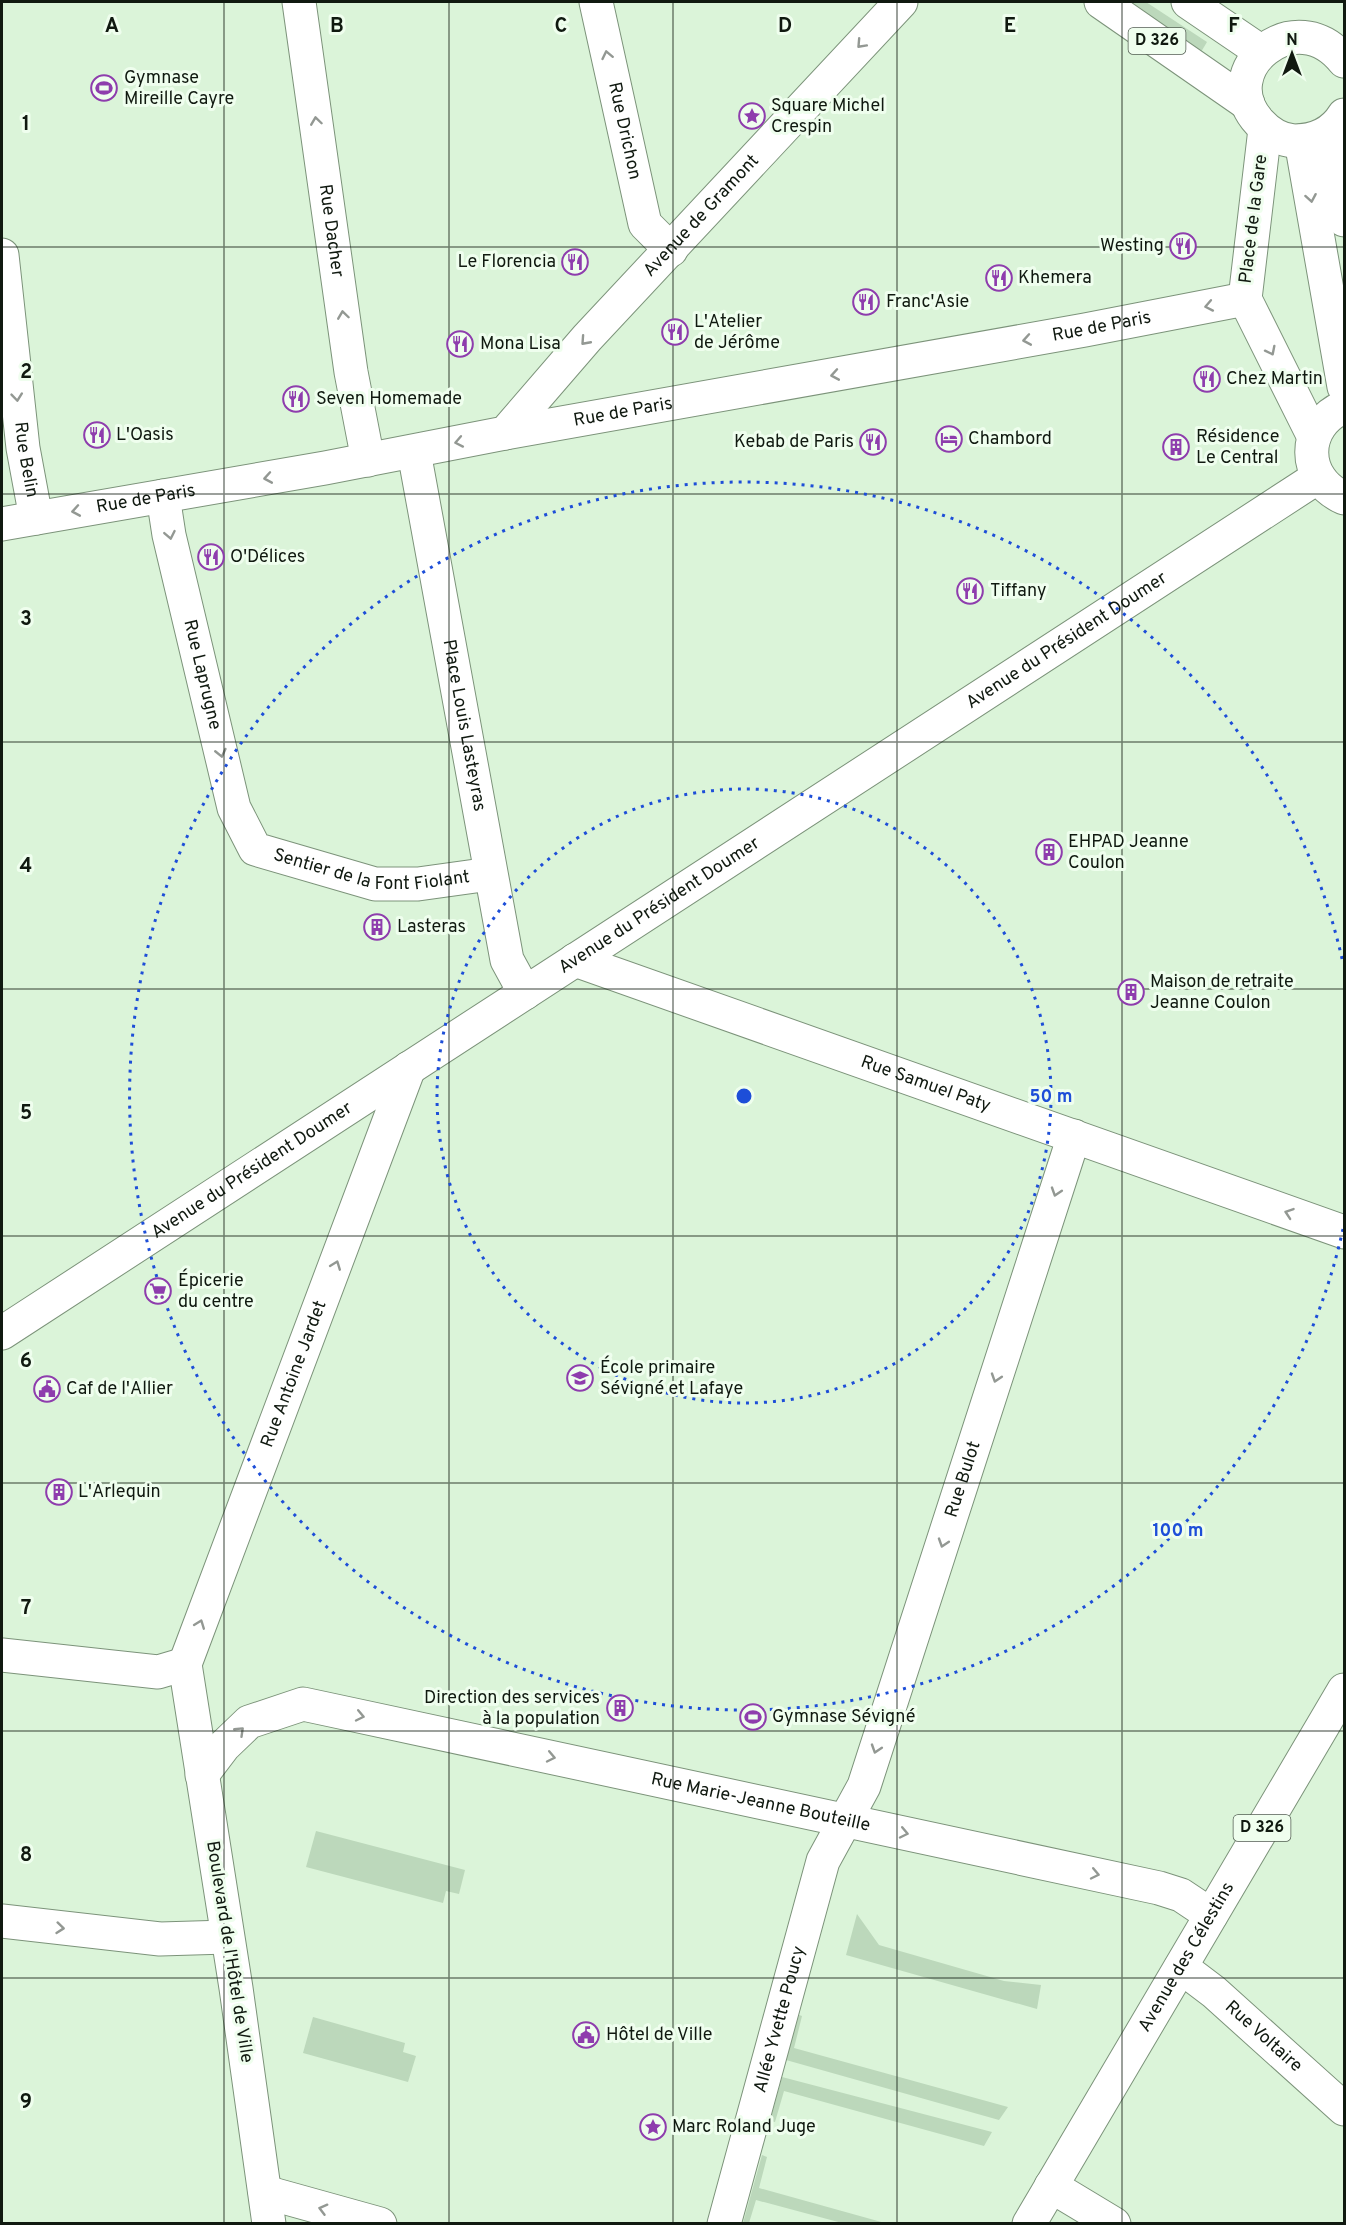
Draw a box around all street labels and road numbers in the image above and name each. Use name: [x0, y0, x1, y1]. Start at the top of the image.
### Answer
road number: D 326: [1128, 28, 1186, 54]
street label: Rue Drichon: [603, 80, 646, 182]
street label: Avenue de Gramont: [638, 150, 764, 282]
street label: Place de la Gare: [1235, 153, 1273, 285]
street label: Rue Dacher: [313, 183, 349, 279]
street label: Rue de Paris: [1050, 306, 1153, 347]
street label: Rue de Paris: [572, 392, 675, 432]
street label: Rue Belin: [9, 420, 43, 500]
street label: Rue de Paris: [94, 479, 197, 519]
street label: Avenue du Président Doumer: [962, 567, 1172, 714]
street label: Rue Laprugne: [178, 617, 226, 732]
street label: Place Louis Lasteyras: [437, 638, 491, 813]
street label: Avenue du Président Doumer: [554, 832, 764, 979]
street label: Sentier de la Font Fiolant: [271, 843, 471, 896]
street label: Rue Samuel Paty: [858, 1050, 994, 1118]
street label: Avenue du Président Doumer: [147, 1097, 357, 1244]
street label: Rue Antoine Jardet: [256, 1297, 332, 1451]
street label: Rue Bulot: [940, 1438, 986, 1520]
street label: Rue Marie-Jeanne Bouteille: [649, 1768, 872, 1837]
road number: D 326: [1234, 1815, 1290, 1841]
street label: Boulevard de l'Hôtel de Ville: [200, 1839, 258, 2065]
street label: Avenue des Célestins: [1133, 1878, 1240, 2036]
street label: Allée Yvette Poucy: [749, 1943, 811, 2095]
street label: Rue Voltaire: [1220, 1996, 1307, 2077]

